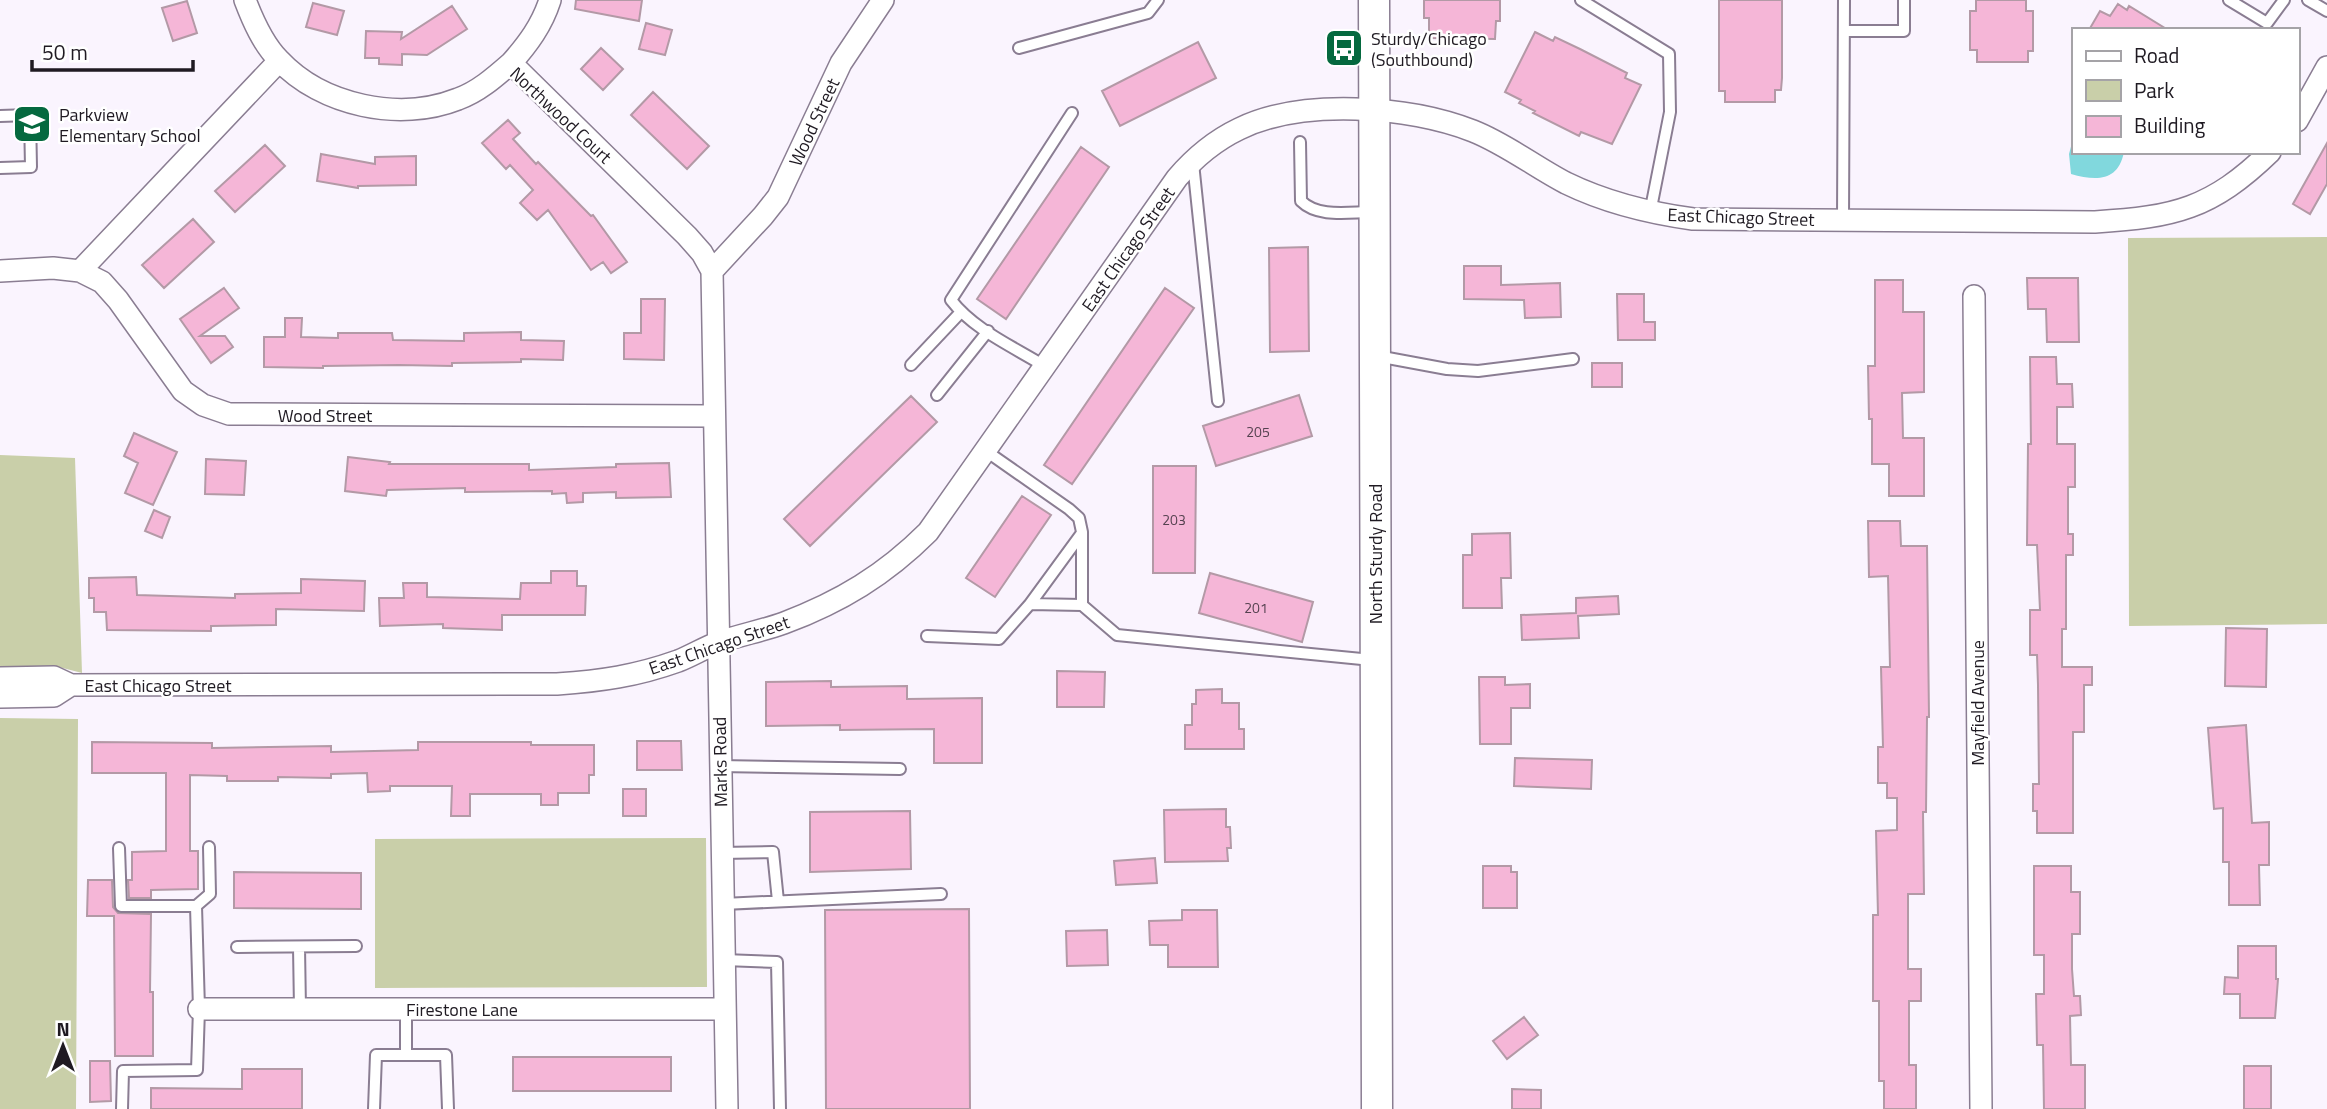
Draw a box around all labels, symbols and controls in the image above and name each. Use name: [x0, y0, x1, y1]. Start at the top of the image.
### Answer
place label: Sturdy/Chicago (Southbound): [1371, 25, 1487, 73]
bus stop icon: Sturdy/Chicago (Southbound): [1323, 27, 1365, 69]
scale bar: [32, 28, 192, 72]
legend: [2072, 28, 2299, 154]
text: 50 m: [42, 36, 88, 68]
text: Road: [2134, 39, 2179, 71]
street label: Northwood Court: [504, 60, 619, 170]
street label: Wood Street: [782, 73, 846, 171]
text: Park: [2134, 74, 2174, 106]
place label: Parkview Elementary School: [59, 101, 201, 149]
school or university icon: Parkview Elementary School: [11, 103, 53, 145]
text: Building: [2134, 109, 2206, 141]
street label: East Chicago Street: [1075, 180, 1182, 317]
street label: East Chicago Street: [1667, 201, 1816, 233]
street label: Wood Street: [278, 402, 373, 429]
house number: 205: [1246, 421, 1270, 442]
street label: North Sturdy Road: [1362, 484, 1389, 624]
house number: 203: [1162, 509, 1186, 530]
house number: 201: [1244, 597, 1268, 618]
street label: East Chicago Street: [645, 608, 794, 682]
street label: Mayfield Avenue: [1964, 640, 1991, 766]
street label: East Chicago Street: [84, 672, 232, 699]
street label: Marks Road: [706, 717, 734, 807]
street label: Firestone Lane: [406, 996, 518, 1023]
north arrow: [28, 1011, 98, 1081]
text: N: [56, 1014, 70, 1043]

